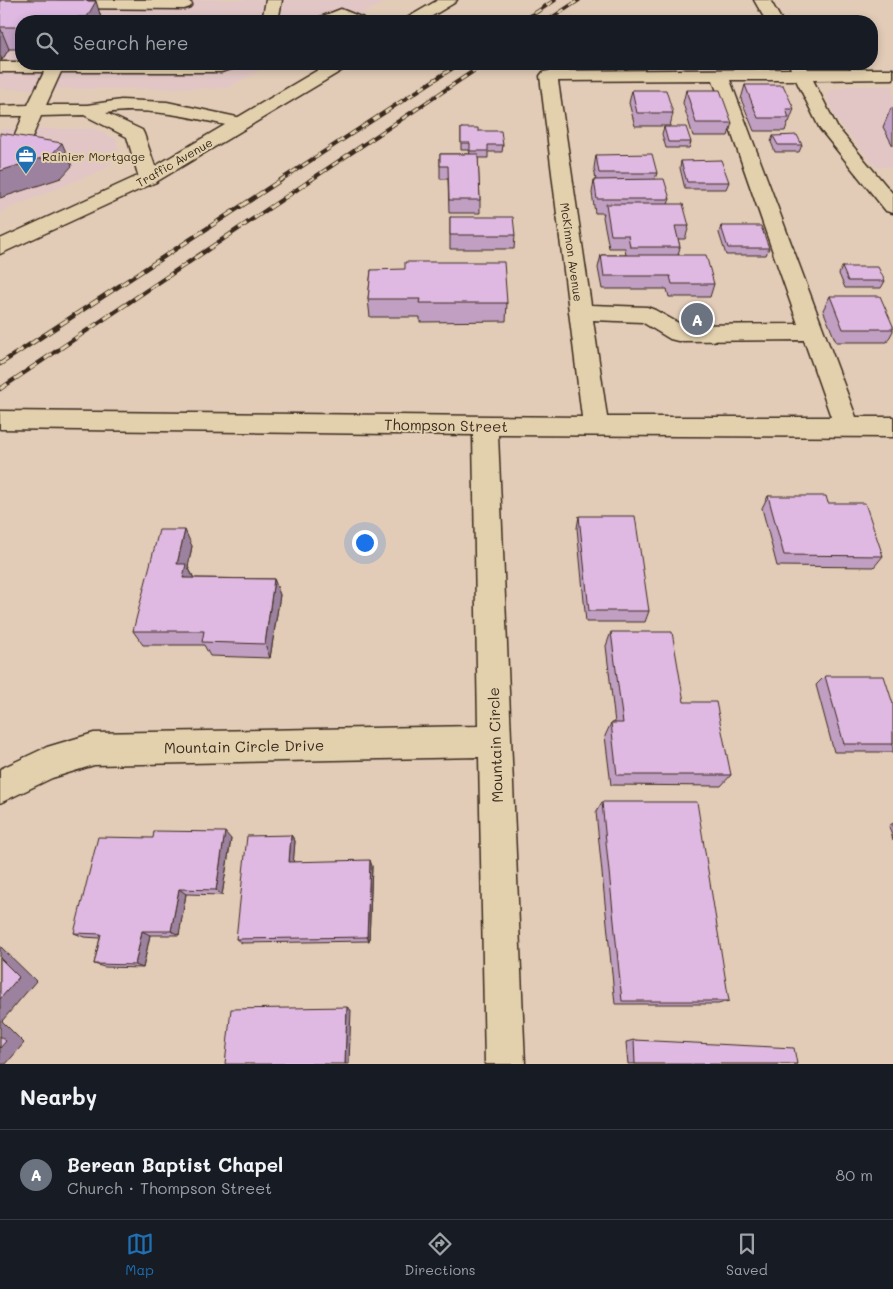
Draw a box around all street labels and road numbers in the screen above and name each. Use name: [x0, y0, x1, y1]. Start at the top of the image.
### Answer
street label: Traffic Avenue: [133, 134, 215, 190]
street label: McKinnon Avenue: [557, 201, 587, 303]
street label: Thompson Street: [384, 414, 508, 436]
street label: Mountain Circle: [483, 687, 507, 803]
street label: Mountain Circle Drive: [164, 735, 324, 757]

